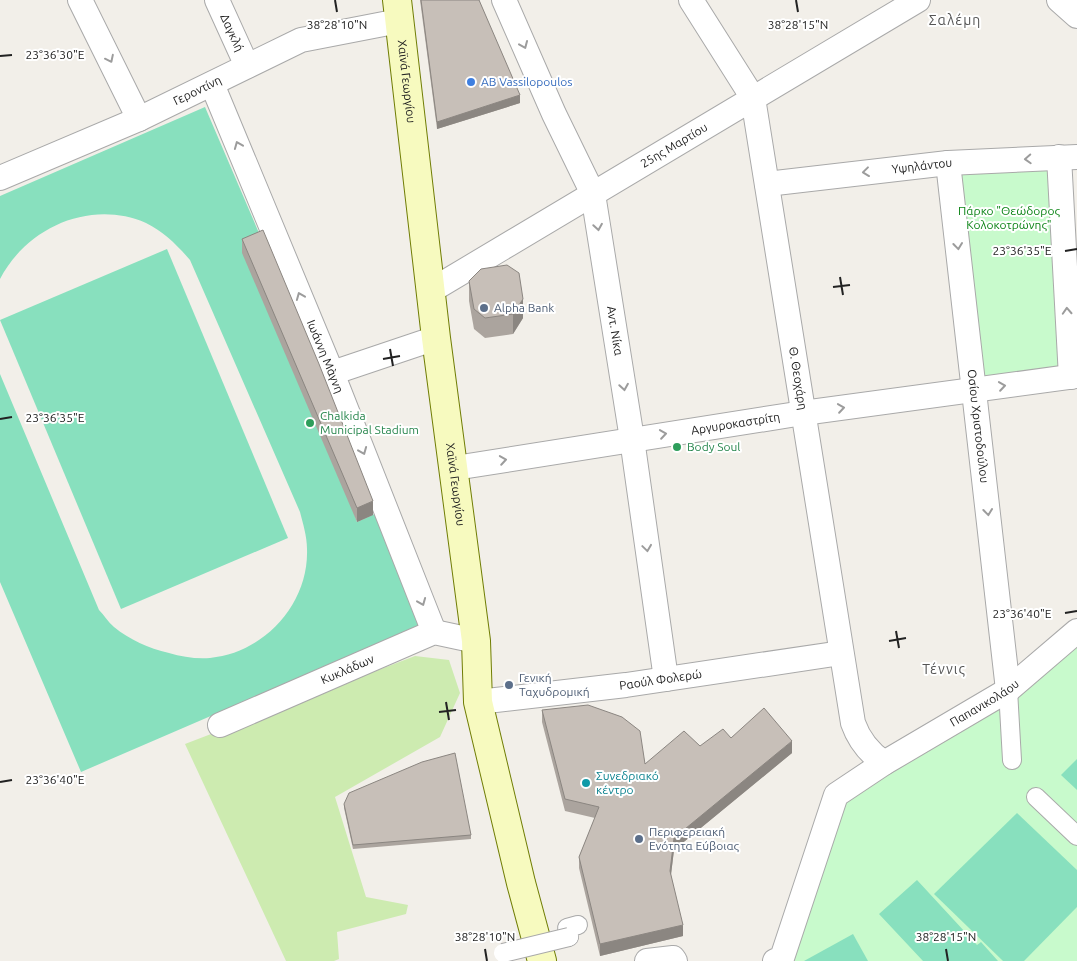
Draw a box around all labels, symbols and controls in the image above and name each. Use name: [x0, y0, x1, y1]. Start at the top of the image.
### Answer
street label: Δαγκλή: [218, 12, 247, 53]
district label: Σαλέμη: [929, 12, 981, 28]
text: 38°28'10"N: [307, 18, 367, 31]
text: 38°28'15"N: [768, 18, 828, 31]
street label: Χαϊνά Γεωργίου: [396, 39, 418, 124]
one-way arrow: [517, 40, 528, 49]
text: 23°36'30"E: [26, 48, 85, 61]
one-way arrow: [104, 54, 114, 63]
street label: Γεροντίνη: [171, 73, 223, 107]
place label: AB Vassilopoulos: [481, 75, 573, 88]
marker: AB Vassilopoulos: [465, 76, 477, 88]
street label: 25ης Μαρτίου: [638, 120, 710, 170]
one-way arrow: [233, 142, 243, 150]
one-way arrow: [1024, 153, 1032, 164]
street label: Υψηλάντου: [891, 156, 953, 175]
one-way arrow: [862, 166, 870, 177]
park label: Πάρκο "Θεώδορος Κολοκοτρώνης": [958, 204, 1060, 232]
one-way arrow: [592, 223, 603, 231]
one-way arrow: [952, 242, 963, 250]
text: 23°36'35"E: [993, 244, 1052, 257]
one-way arrow: [295, 292, 306, 301]
place label: Alpha Bank: [494, 301, 554, 314]
marker: Alpha Bank: [478, 302, 490, 314]
street label: Αντ. Νίκα: [605, 305, 626, 356]
one-way arrow: [1062, 307, 1073, 315]
street label: Ιωάννη Μὰγνη: [305, 318, 346, 395]
street label: Θ. Θεοχάρη: [787, 346, 810, 411]
street label: Οσίου Χριστοδούλου: [966, 369, 991, 484]
one-way arrow: [998, 381, 1007, 391]
one-way arrow: [618, 383, 628, 391]
one-way arrow: [838, 403, 846, 414]
place label: Chalkida Municipal Stadium: [320, 409, 419, 436]
street label: Αργυροκαστρίτη: [690, 410, 781, 437]
text: 23°36'35"E: [26, 411, 85, 424]
marker: Chalkida Municipal Stadium: [304, 417, 316, 429]
one-way arrow: [660, 429, 668, 440]
place label: Body Soul: [687, 440, 741, 453]
marker: Body Soul: [671, 441, 683, 453]
street label: Χαϊνά Γεωργίου: [444, 442, 468, 527]
one-way arrow: [356, 446, 367, 455]
one-way arrow: [498, 455, 507, 465]
one-way arrow: [982, 508, 993, 516]
one-way arrow: [642, 543, 652, 552]
one-way arrow: [416, 597, 427, 606]
text: 23°36'40"E: [993, 607, 1052, 620]
street label: Κυκλάδων: [319, 652, 376, 686]
district label: Τέννις: [922, 661, 966, 677]
street label: Ραούλ Φολερώ: [619, 667, 703, 692]
place label: Γενική Ταχυδρομική: [519, 671, 590, 698]
street label: Παπανικολάου: [947, 677, 1021, 729]
marker: Γενική Ταχυδρομική: [503, 679, 515, 691]
place label: Συνεδριακό κέντρο: [596, 769, 659, 796]
text: 23°36'40"E: [26, 773, 85, 786]
marker: Συνεδριακό κέντρο: [580, 777, 592, 789]
place label: Περιφερειακή Ενότητα Εύβοιας: [649, 825, 740, 853]
marker: Περιφερειακή Ενότητα Εύβοιας: [633, 833, 645, 845]
text: 38°28'10"N: [455, 930, 515, 943]
text: 38°28'15"N: [916, 930, 976, 943]

